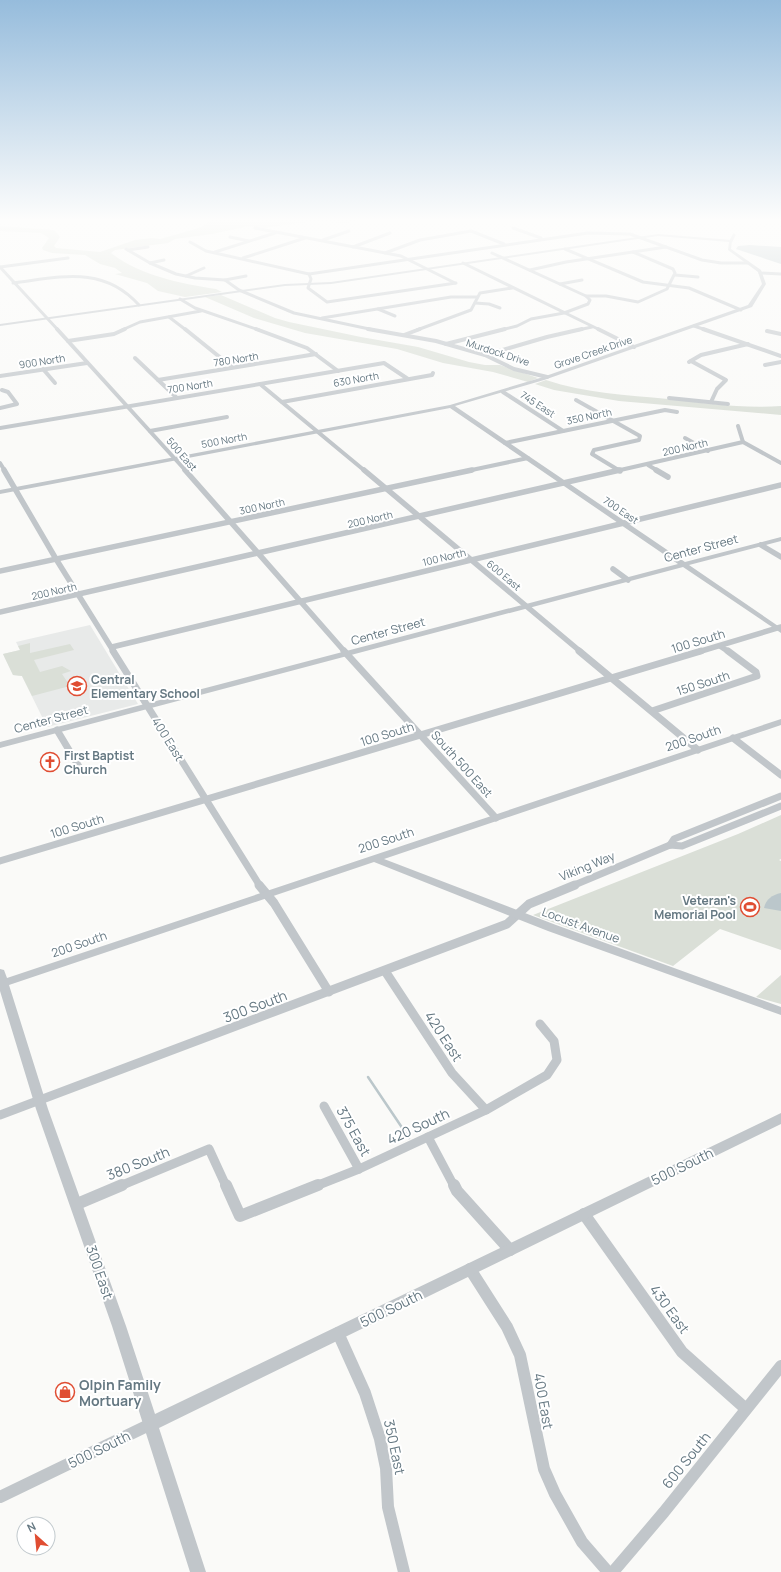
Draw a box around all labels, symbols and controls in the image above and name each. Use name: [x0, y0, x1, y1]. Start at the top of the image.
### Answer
street label: Grove Creek Drive: [552, 332, 634, 372]
street label: Murdock Drive: [465, 335, 531, 369]
street label: 780 North: [213, 349, 259, 369]
street label: 900 North: [18, 350, 66, 372]
street label: 630 North: [332, 368, 380, 390]
street label: 700 North: [166, 376, 214, 396]
street label: 745 East: [518, 388, 558, 420]
street label: 350 North: [565, 404, 613, 428]
street label: 500 North: [200, 429, 248, 451]
street label: 500 East: [163, 434, 201, 474]
street label: 200 North: [661, 435, 709, 459]
street label: 700 East: [601, 493, 641, 527]
street label: 300 North: [238, 494, 286, 518]
street label: 200 North: [346, 507, 394, 531]
street label: Center Street: [662, 530, 740, 566]
street label: 100 North: [421, 545, 467, 569]
street label: 600 East: [484, 556, 524, 594]
street label: 200 North: [30, 579, 78, 603]
street label: Center Street: [349, 613, 427, 649]
street label: 100 South: [669, 625, 727, 657]
street label: 150 South: [674, 666, 732, 700]
place label: Central Elementary School: [91, 671, 200, 702]
school or university icon: Central Elementary School: [66, 675, 88, 697]
street label: Center Street: [12, 701, 90, 737]
street label: 400 East: [148, 714, 188, 764]
street label: 100 South: [358, 718, 416, 750]
street label: 200 South: [663, 721, 723, 755]
street label: South 500 East: [427, 727, 497, 801]
place label: First Baptist Church: [64, 747, 134, 778]
church icon: First Baptist Church: [39, 751, 61, 773]
street label: 100 South: [48, 810, 106, 842]
street label: 200 South: [356, 823, 416, 857]
street label: Viking Way: [557, 847, 618, 885]
place label: Veteran's Memorial Pool: [654, 892, 736, 923]
sports icon: Veteran's Memorial Pool: [739, 896, 761, 918]
street label: Locust Avenue: [540, 903, 622, 947]
street label: 200 South: [49, 927, 109, 961]
street label: 300 South: [220, 985, 290, 1027]
street label: 420 East: [421, 1007, 468, 1065]
street label: 375 East: [333, 1103, 376, 1160]
street label: 420 South: [384, 1103, 452, 1149]
street label: 380 South: [104, 1142, 172, 1184]
street label: 500 South: [648, 1143, 716, 1189]
street label: 300 East: [82, 1242, 118, 1302]
street label: 430 East: [646, 1281, 694, 1338]
street label: 500 South: [357, 1285, 425, 1331]
street label: 400 East: [530, 1371, 558, 1431]
place label: Olpin Family Mortuary: [79, 1375, 161, 1410]
shop icon: Olpin Family Mortuary: [54, 1381, 76, 1403]
street label: 350 East: [380, 1418, 410, 1477]
street label: 500 South: [65, 1426, 133, 1472]
street label: 600 South: [657, 1428, 715, 1492]
north arrow: [16, 1516, 56, 1556]
text: N: [24, 1518, 38, 1535]

